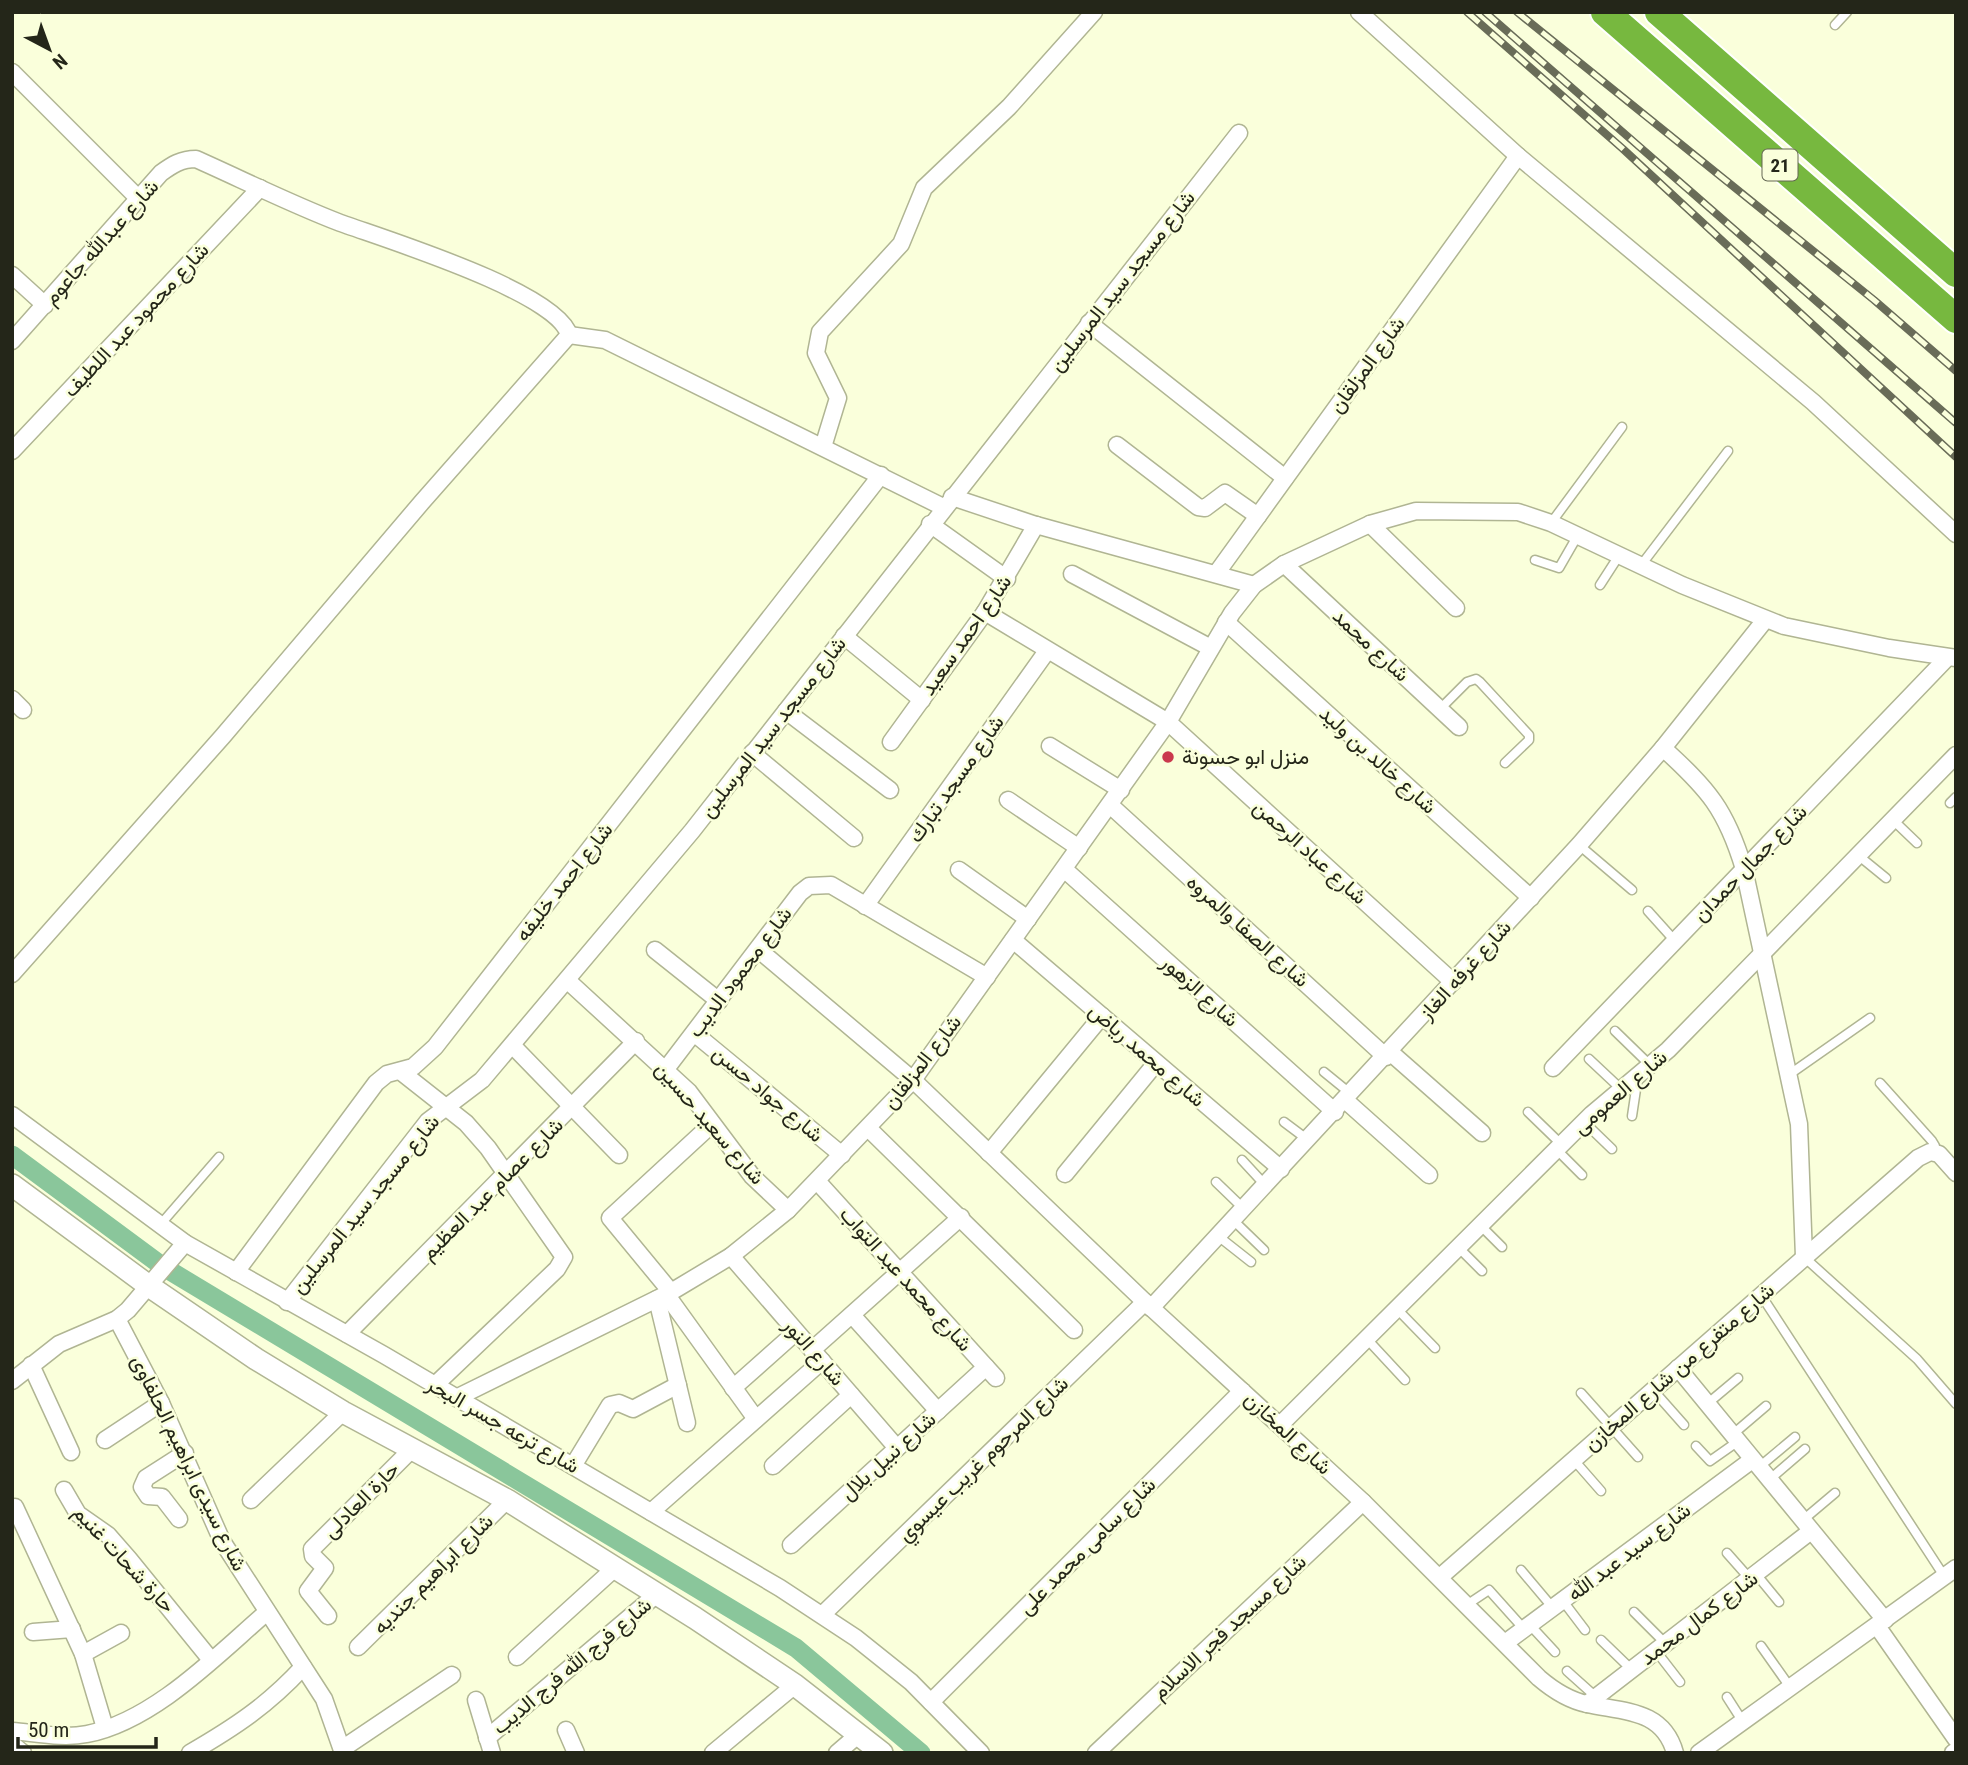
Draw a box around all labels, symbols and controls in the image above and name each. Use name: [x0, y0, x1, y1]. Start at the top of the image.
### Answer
north arrow: [14, 14, 84, 84]
text: N: [48, 49, 72, 74]
road number: 21: [1762, 150, 1798, 181]
street label: شارع عبدالله جاعوم: [38, 174, 165, 311]
street label: شارع مسجد سيد المرسلين: [1044, 186, 1202, 377]
street label: شارع محمود عبد اللطيف: [58, 238, 215, 403]
street label: شارع المزلقان: [1324, 312, 1412, 419]
street label: شارع احمد سعيد: [916, 570, 1018, 701]
street label: شارع محمد: [1326, 604, 1414, 688]
street label: شارع مسجد سيد المرسلين: [695, 632, 853, 823]
street label: شارع خالد بن وليد: [1313, 701, 1441, 820]
street label: شارع مسجد تبارك: [903, 711, 1010, 848]
place label: منزل ابو حسونة: [1182, 745, 1309, 770]
marker: منزل ابو حسونة: [1160, 749, 1176, 765]
street label: شارع عباد الرحمن: [1247, 795, 1372, 911]
street label: شارع جمال حمدان: [1688, 800, 1813, 928]
street label: شارع احمد خليفه: [510, 818, 619, 947]
street label: شارع الصفا والمروه: [1181, 870, 1314, 994]
street label: شارع محمود الديب: [683, 902, 798, 1043]
street label: شارع غرفه الغاز: [1413, 915, 1517, 1027]
street label: شارع الزهور: [1154, 949, 1244, 1033]
street label: شارع محمد رياض: [1083, 998, 1210, 1113]
street label: شارع المزلقان: [878, 1010, 968, 1115]
street label: شارع جواد حسن: [706, 1041, 828, 1149]
street label: شارع العمومى: [1568, 1045, 1673, 1141]
street label: شارع سعيد حسين: [649, 1057, 770, 1190]
street label: شارع مسجد سيد المرسلين: [286, 1110, 446, 1299]
street label: شارع عصام عبد العظيم: [416, 1113, 569, 1266]
street label: شارع محمد عبد التواب: [833, 1202, 977, 1357]
street label: شارع متفرع من شارع المخازن: [1579, 1278, 1780, 1458]
street label: شارع النور: [776, 1313, 850, 1392]
street label: شارع سيدى ابراهيم الحلفاوى: [124, 1351, 252, 1576]
street label: شارع ترعه جسر البحر: [421, 1371, 583, 1480]
street label: شارع المرحوم غريب عيسوي: [893, 1371, 1077, 1550]
street label: شارع المخازن: [1238, 1387, 1337, 1481]
street label: شارع نبيل بلال: [835, 1407, 942, 1506]
street label: حارة العادلى: [318, 1457, 405, 1544]
street label: شارع سامى محمد على: [1013, 1472, 1162, 1621]
street label: شارع سيد عبد الله: [1562, 1497, 1696, 1608]
street label: حارة شحات غنيم: [67, 1500, 180, 1619]
street label: شارع ابراهيم جنديه: [368, 1509, 499, 1640]
street label: شارع مسجد فجر الاسلام: [1147, 1549, 1312, 1706]
street label: شارع كمال محمد: [1636, 1566, 1764, 1672]
street label: شارع فرج الله فرج الديب: [487, 1592, 657, 1741]
scale bar: [18, 1706, 156, 1750]
text: 50 m: [28, 1718, 69, 1742]

